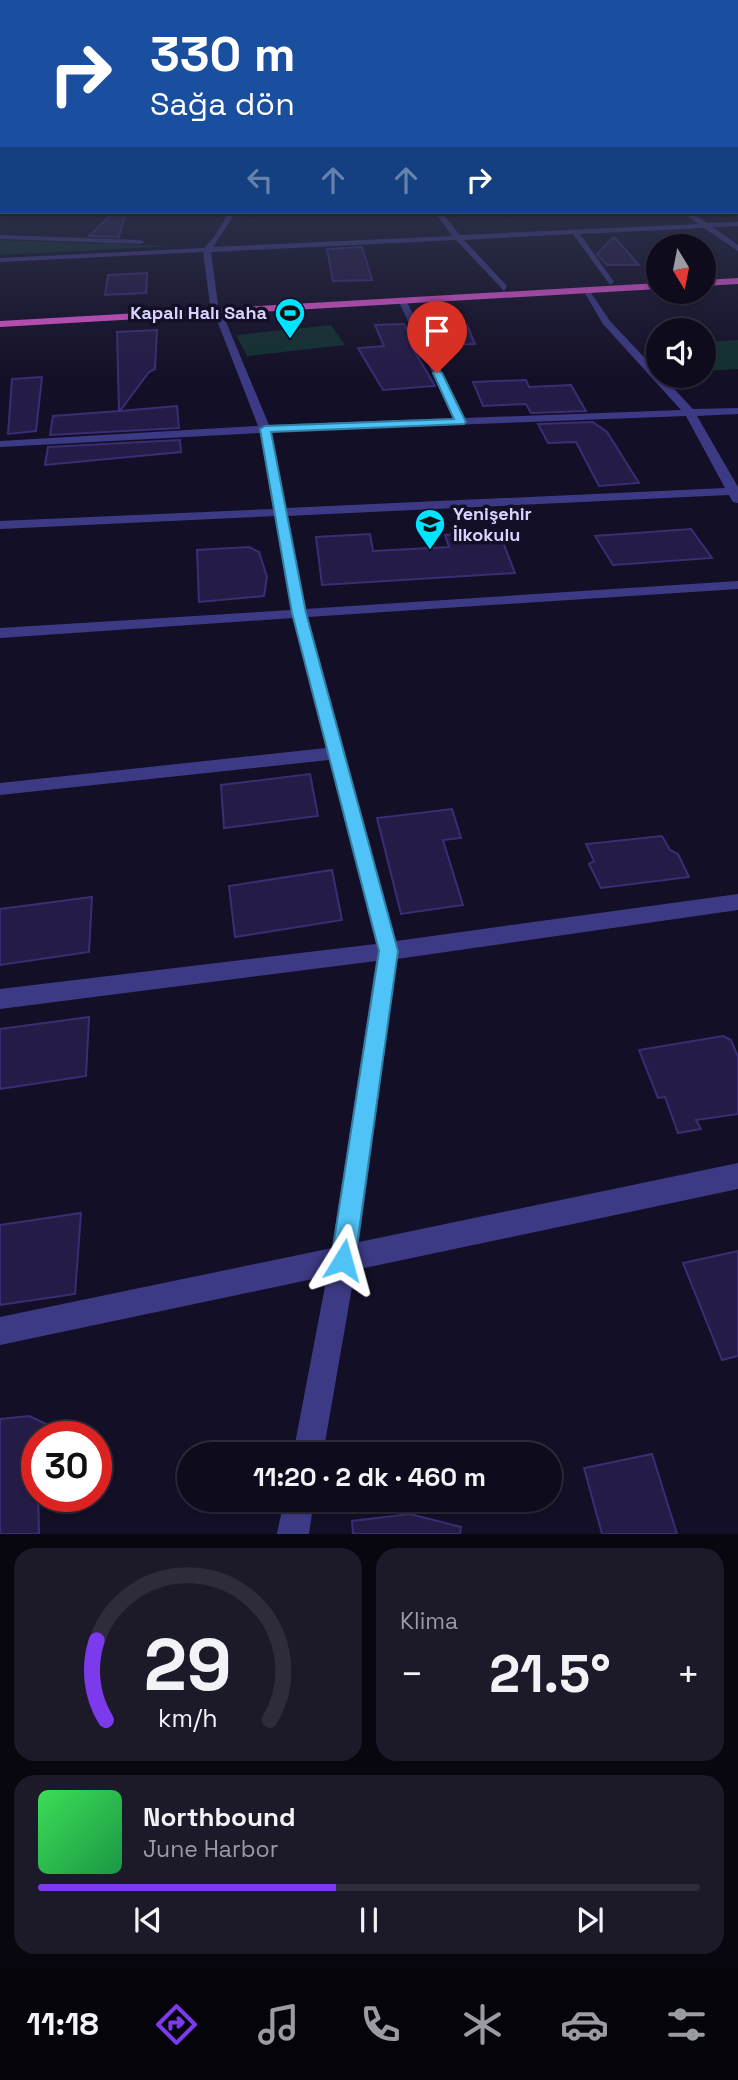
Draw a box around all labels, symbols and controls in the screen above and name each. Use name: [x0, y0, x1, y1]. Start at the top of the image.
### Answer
text: 330 m: [150, 23, 296, 85]
icon: right: [35, 28, 126, 119]
text: Sağa dön: [150, 84, 295, 124]
icon: left: [241, 161, 279, 199]
icon: ahead: [314, 161, 352, 199]
icon: ahead: [387, 161, 425, 199]
icon: right: [460, 161, 498, 199]
north arrow: [646, 234, 716, 304]
map controls: [646, 234, 716, 388]
sports icon: Kapalı Halı Saha: [273, 296, 307, 340]
place label: Kapalı Halı Saha: [130, 301, 268, 324]
pin: [407, 301, 467, 373]
icon: arrive: [418, 312, 456, 350]
button: sound: [646, 318, 716, 388]
place label: Yenişehir İlkokulu: [453, 502, 532, 546]
school or university icon: Yenişehir İlkokulu: [413, 507, 447, 551]
position arrow: [306, 1223, 380, 1297]
speed limit sign: 30: [21, 1421, 112, 1512]
text: 11:20 · 2 dk · 460 m: [253, 1460, 486, 1494]
text: Klima: [400, 1606, 458, 1636]
text: 29: [144, 1619, 232, 1712]
text: 21.5°: [489, 1641, 611, 1707]
text: −: [400, 1650, 424, 1698]
text: +: [676, 1650, 700, 1698]
text: km/h: [158, 1702, 218, 1734]
text: Northbound: [143, 1800, 296, 1834]
text: June Harbor: [143, 1834, 278, 1864]
icon: previous: [129, 1901, 167, 1939]
icon: pause: [350, 1901, 388, 1939]
icon: next: [571, 1901, 609, 1939]
icon: directions: [152, 2000, 201, 2049]
icon: music: [254, 2000, 303, 2049]
icon: phone: [356, 2000, 405, 2049]
icon: climate: [458, 2000, 507, 2049]
icon: car: [560, 2000, 609, 2049]
icon: filters: [662, 2000, 711, 2049]
text: 11:18: [27, 2004, 99, 2044]

